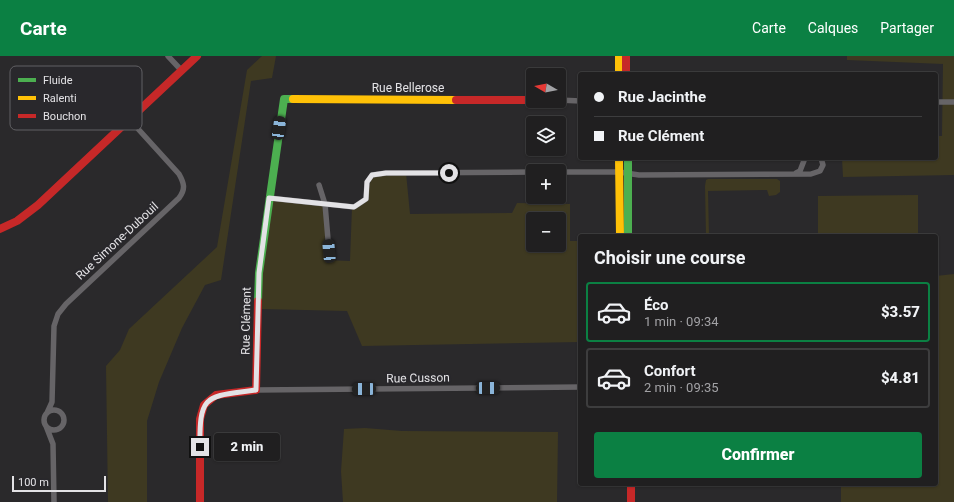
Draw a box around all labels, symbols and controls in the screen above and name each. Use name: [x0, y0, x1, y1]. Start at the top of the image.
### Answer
text: Carte: [20, 17, 67, 40]
text: Carte: [752, 20, 786, 36]
text: Calques: [808, 20, 858, 36]
text: Partager: [880, 20, 934, 36]
legend: [10, 66, 142, 130]
north arrow: [526, 68, 566, 108]
map controls: [526, 68, 566, 252]
text: Fluide: [43, 74, 73, 87]
street label: Rue Bellerose: [372, 81, 444, 95]
text: Rue Jacinthe: [618, 88, 706, 106]
text: Ralenti: [43, 92, 77, 105]
text: Bouchon: [43, 110, 86, 123]
car: [271, 115, 287, 141]
button: layers: [526, 116, 566, 156]
text: Rue Clément: [618, 127, 704, 145]
route start: [440, 164, 458, 182]
button: +: [526, 164, 566, 204]
street label: Rue Simone-Dubouil: [73, 199, 161, 283]
button: −: [526, 212, 566, 252]
car: [322, 239, 336, 263]
text: Choisir une course: [594, 247, 745, 268]
street label: Rue Clément: [238, 287, 254, 355]
icon: car: [596, 294, 632, 330]
text: Éco: [644, 296, 669, 314]
text: $3.57: [881, 303, 920, 321]
text: 1 min · 09:34: [644, 314, 719, 329]
icon: car: [596, 360, 632, 396]
text: Confort: [644, 362, 695, 380]
text: $4.81: [881, 369, 920, 387]
street label: Rue Cusson: [386, 370, 450, 386]
text: 2 min · 09:35: [644, 380, 719, 395]
car: [476, 382, 500, 394]
car: [352, 383, 376, 395]
button: Confirmer: [594, 432, 922, 478]
callout: 2 min: [214, 433, 280, 461]
route end: [191, 438, 209, 456]
text: 2 min: [231, 439, 263, 454]
scale bar: [12, 474, 106, 493]
text: 100 m: [18, 476, 49, 489]

